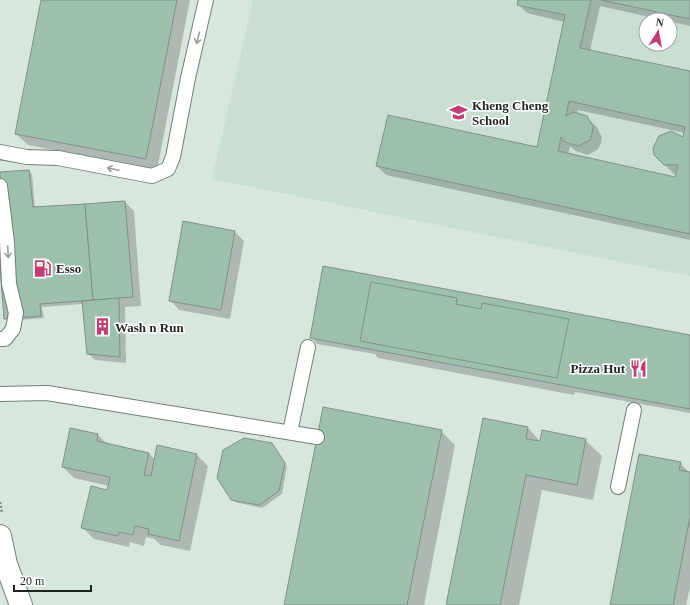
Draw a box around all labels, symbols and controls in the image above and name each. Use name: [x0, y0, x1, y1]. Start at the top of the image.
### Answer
north arrow: [638, 12, 678, 52]
text: N: [655, 16, 665, 29]
one-way arrow: [193, 31, 201, 44]
place label: Kheng Cheng School: [472, 98, 549, 128]
school or university icon: Kheng Cheng School: [449, 102, 469, 122]
one-way arrow: [107, 164, 120, 172]
one-way arrow: [4, 245, 11, 258]
fuel station icon: Esso: [33, 258, 53, 278]
place label: Esso: [56, 261, 81, 276]
building icon: Wash n Run: [92, 317, 112, 337]
place label: Wash n Run: [115, 320, 184, 335]
restaurant icon: Pizza Hut: [628, 358, 648, 378]
place label: Pizza Hut: [570, 361, 626, 376]
scale bar: [14, 567, 91, 593]
text: 20 m: [20, 574, 45, 588]

